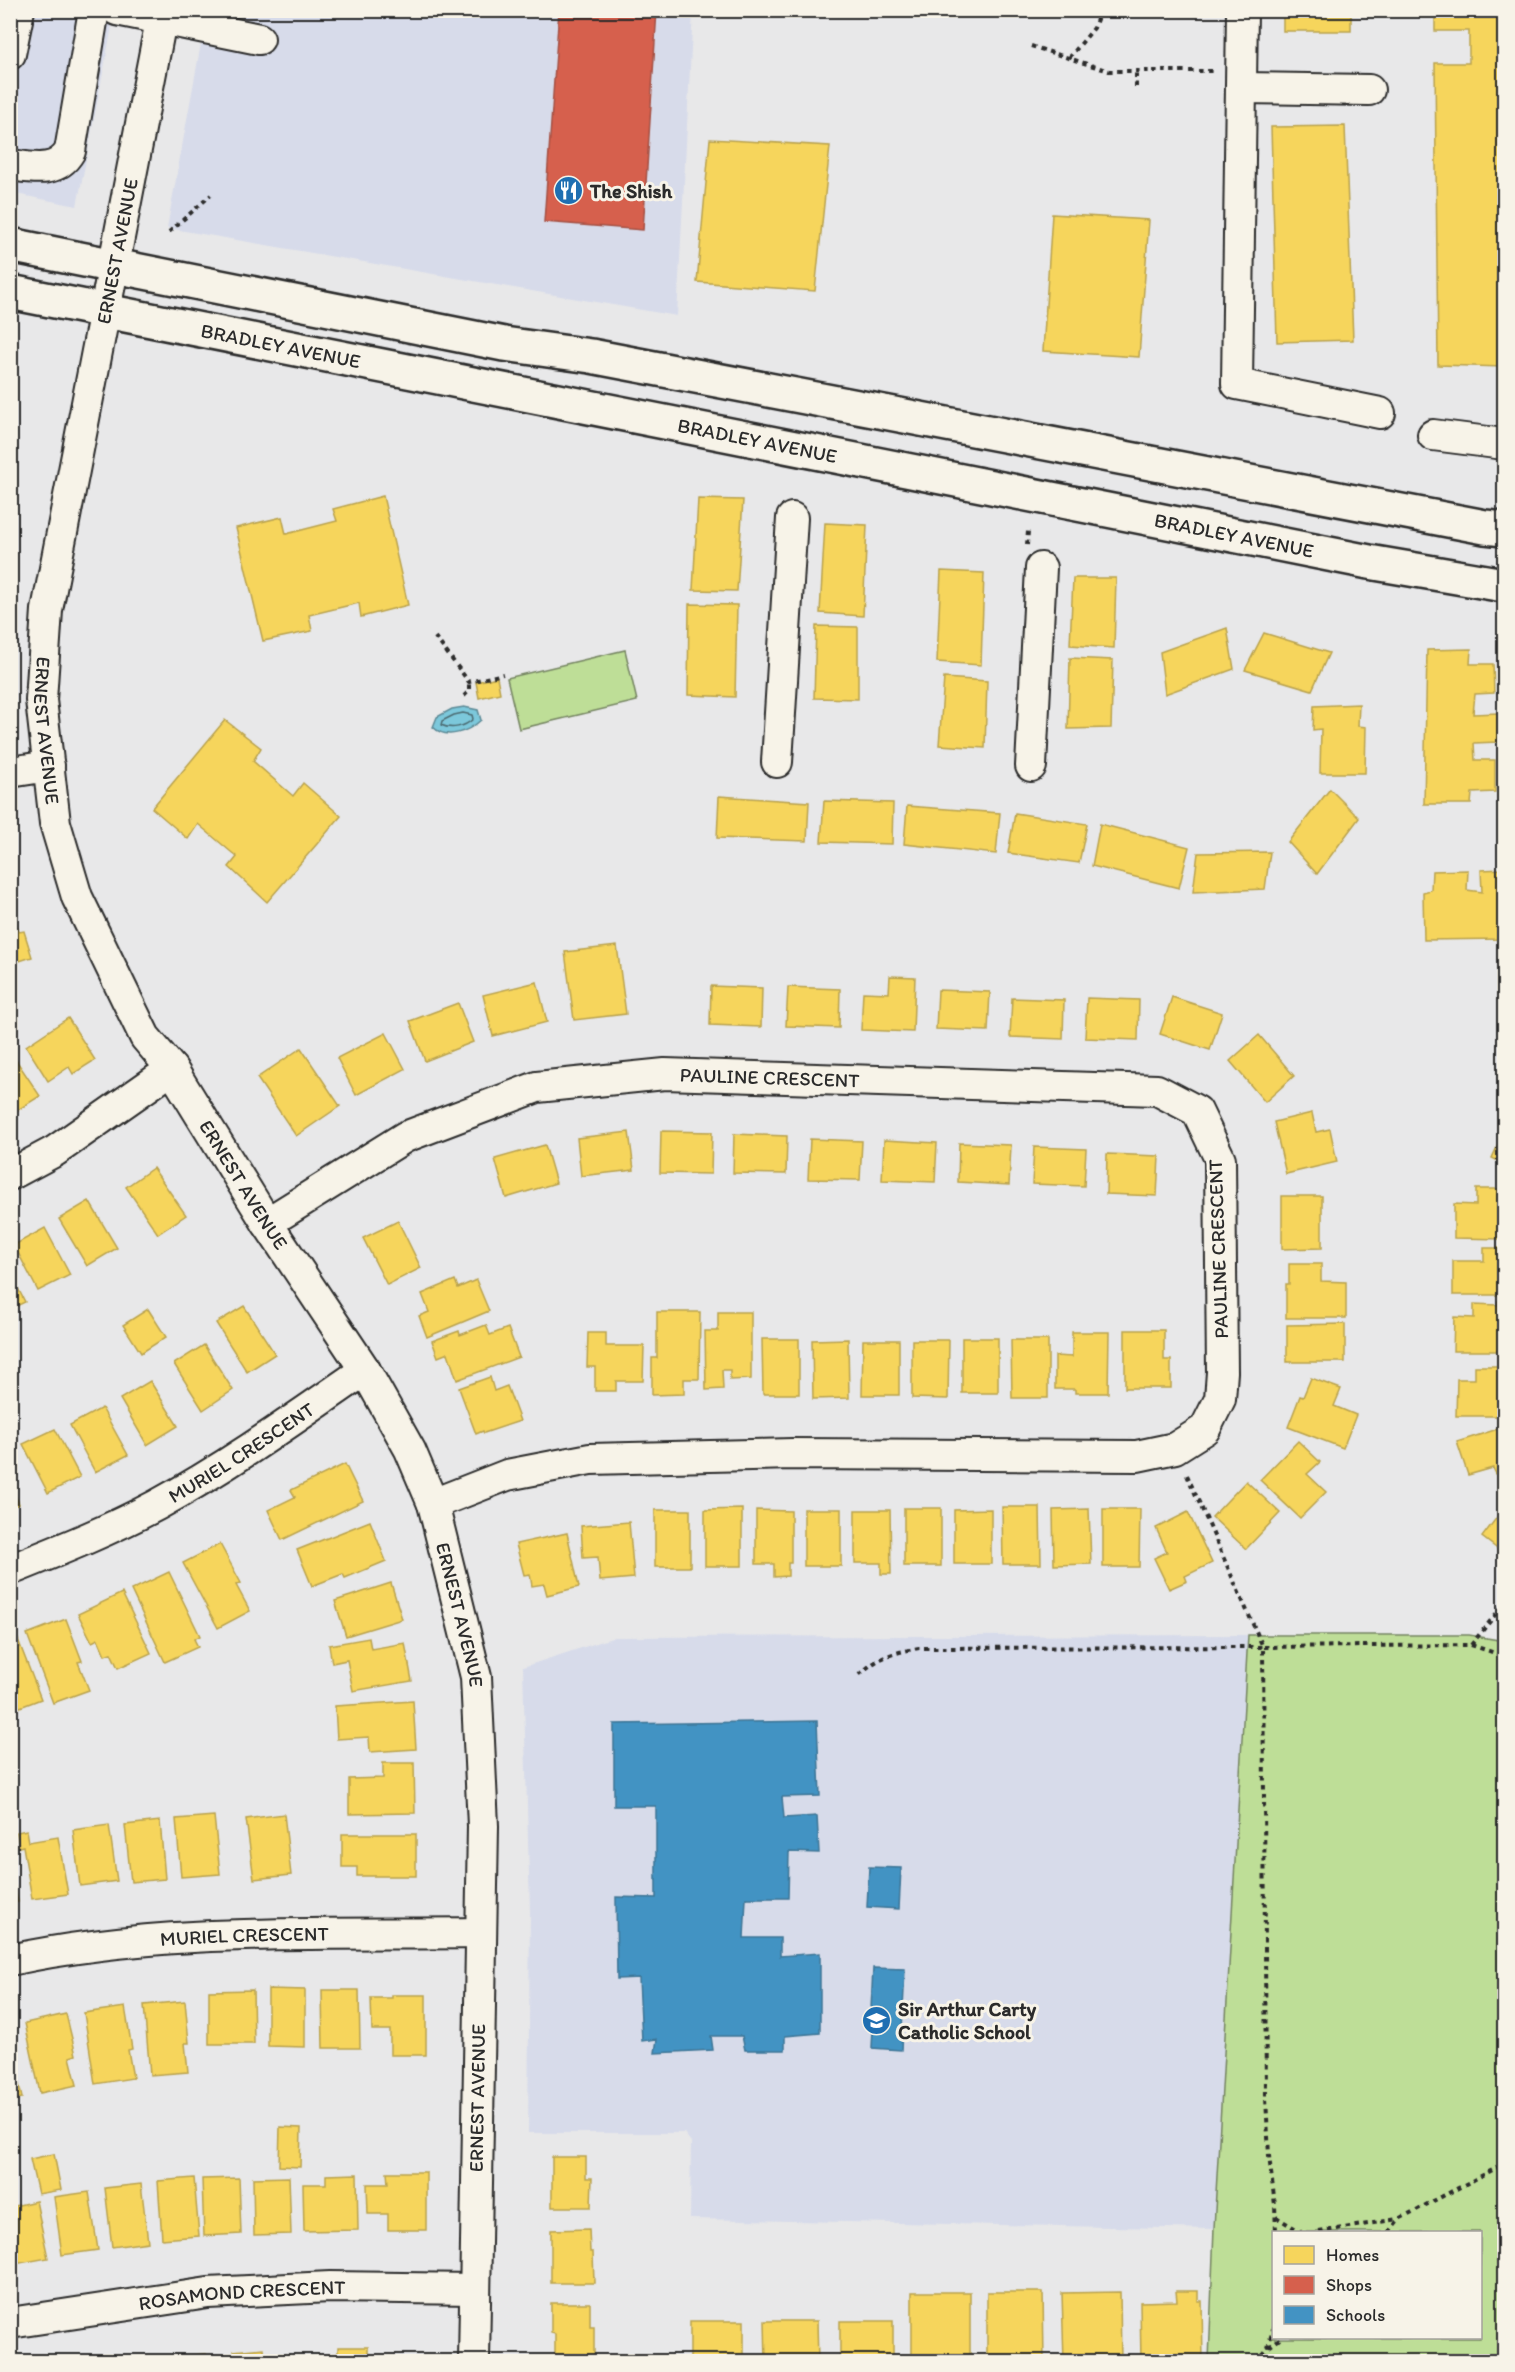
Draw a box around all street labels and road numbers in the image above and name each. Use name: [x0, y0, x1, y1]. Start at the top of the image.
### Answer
street label: ERNEST AVENUE: [91, 176, 143, 326]
street label: BRADLEY AVENUE: [199, 318, 363, 373]
street label: BRADLEY AVENUE: [676, 413, 839, 468]
street label: BRADLEY AVENUE: [1152, 508, 1316, 563]
street label: ERNEST AVENUE: [29, 656, 65, 806]
street label: PAULINE CRESCENT: [679, 1062, 860, 1092]
street label: ERNEST AVENUE: [194, 1115, 293, 1254]
street label: PAULINE CRESCENT: [1203, 1159, 1233, 1339]
street label: MURIEL CRESCENT: [164, 1397, 319, 1508]
street label: ERNEST AVENUE: [431, 1540, 488, 1688]
street label: MURIEL CRESCENT: [159, 1922, 329, 1951]
street label: ERNEST AVENUE: [464, 2024, 490, 2172]
street label: ROSAMOND CRESCENT: [137, 2275, 345, 2315]

